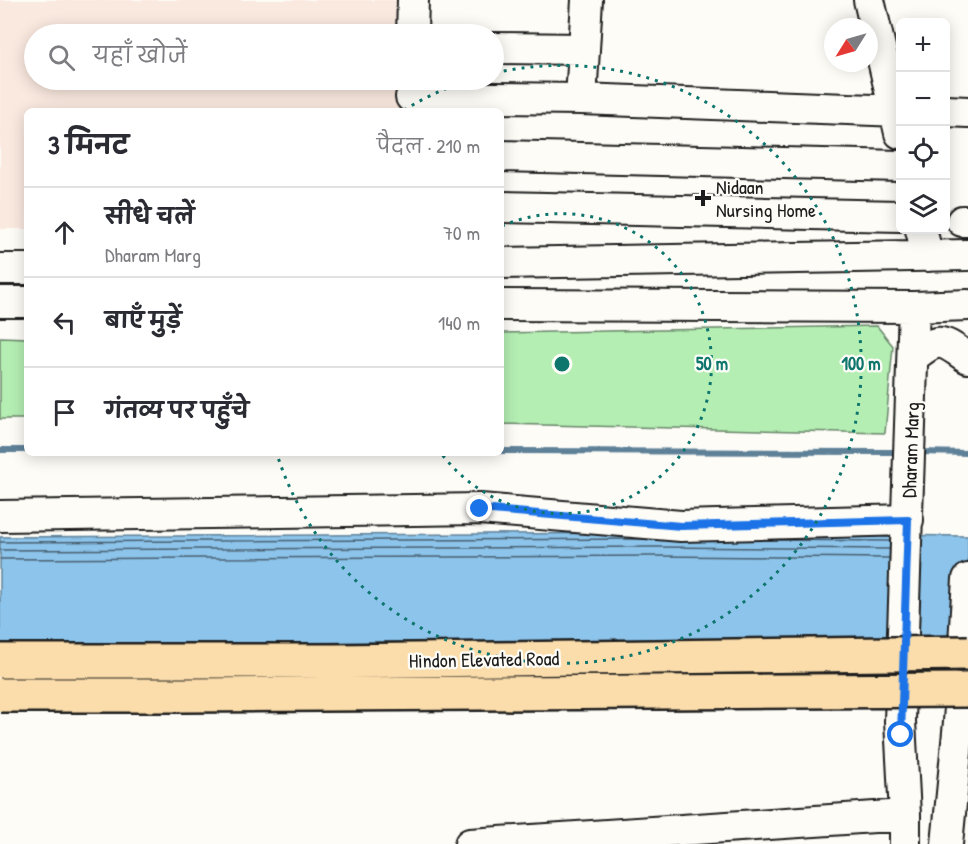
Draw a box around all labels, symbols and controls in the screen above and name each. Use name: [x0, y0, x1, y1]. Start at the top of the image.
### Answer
north arrow: [824, 18, 878, 72]
map controls: [896, 18, 950, 234]
button: +: [896, 18, 950, 72]
search box: [24, 24, 504, 90]
text: यहाँ खोजें: [93, 40, 187, 70]
icon: search: [45, 41, 78, 74]
button: −: [896, 72, 950, 126]
button: locate: [896, 126, 950, 180]
text: 3 मिनट: [48, 127, 129, 162]
text: पैदल · 210 m: [377, 132, 480, 159]
place label: Nidaan Nursing Home: [716, 173, 816, 223]
button: layers: [896, 180, 950, 234]
marker: Nidaan Nursing Home: [694, 189, 712, 207]
text: सीधे चलें: [105, 201, 195, 231]
icon: ahead: [48, 216, 81, 249]
text: 70 m: [443, 219, 480, 246]
text: Dharam Marg: [105, 241, 201, 268]
text: बाएँ मुड़ें: [105, 305, 182, 335]
icon: left: [48, 306, 81, 339]
text: 140 m: [438, 309, 480, 336]
text: 50 m: [696, 351, 728, 376]
text: 100 m: [841, 351, 881, 376]
centre of rings: [552, 354, 572, 374]
text: गंतव्य पर पहुँचे: [105, 395, 249, 425]
icon: arrive: [48, 396, 81, 429]
street label: Dharam Marg: [895, 402, 925, 498]
route end: [466, 495, 492, 521]
street label: Hindon Elevated Road: [409, 644, 560, 674]
route start: [887, 721, 913, 747]

